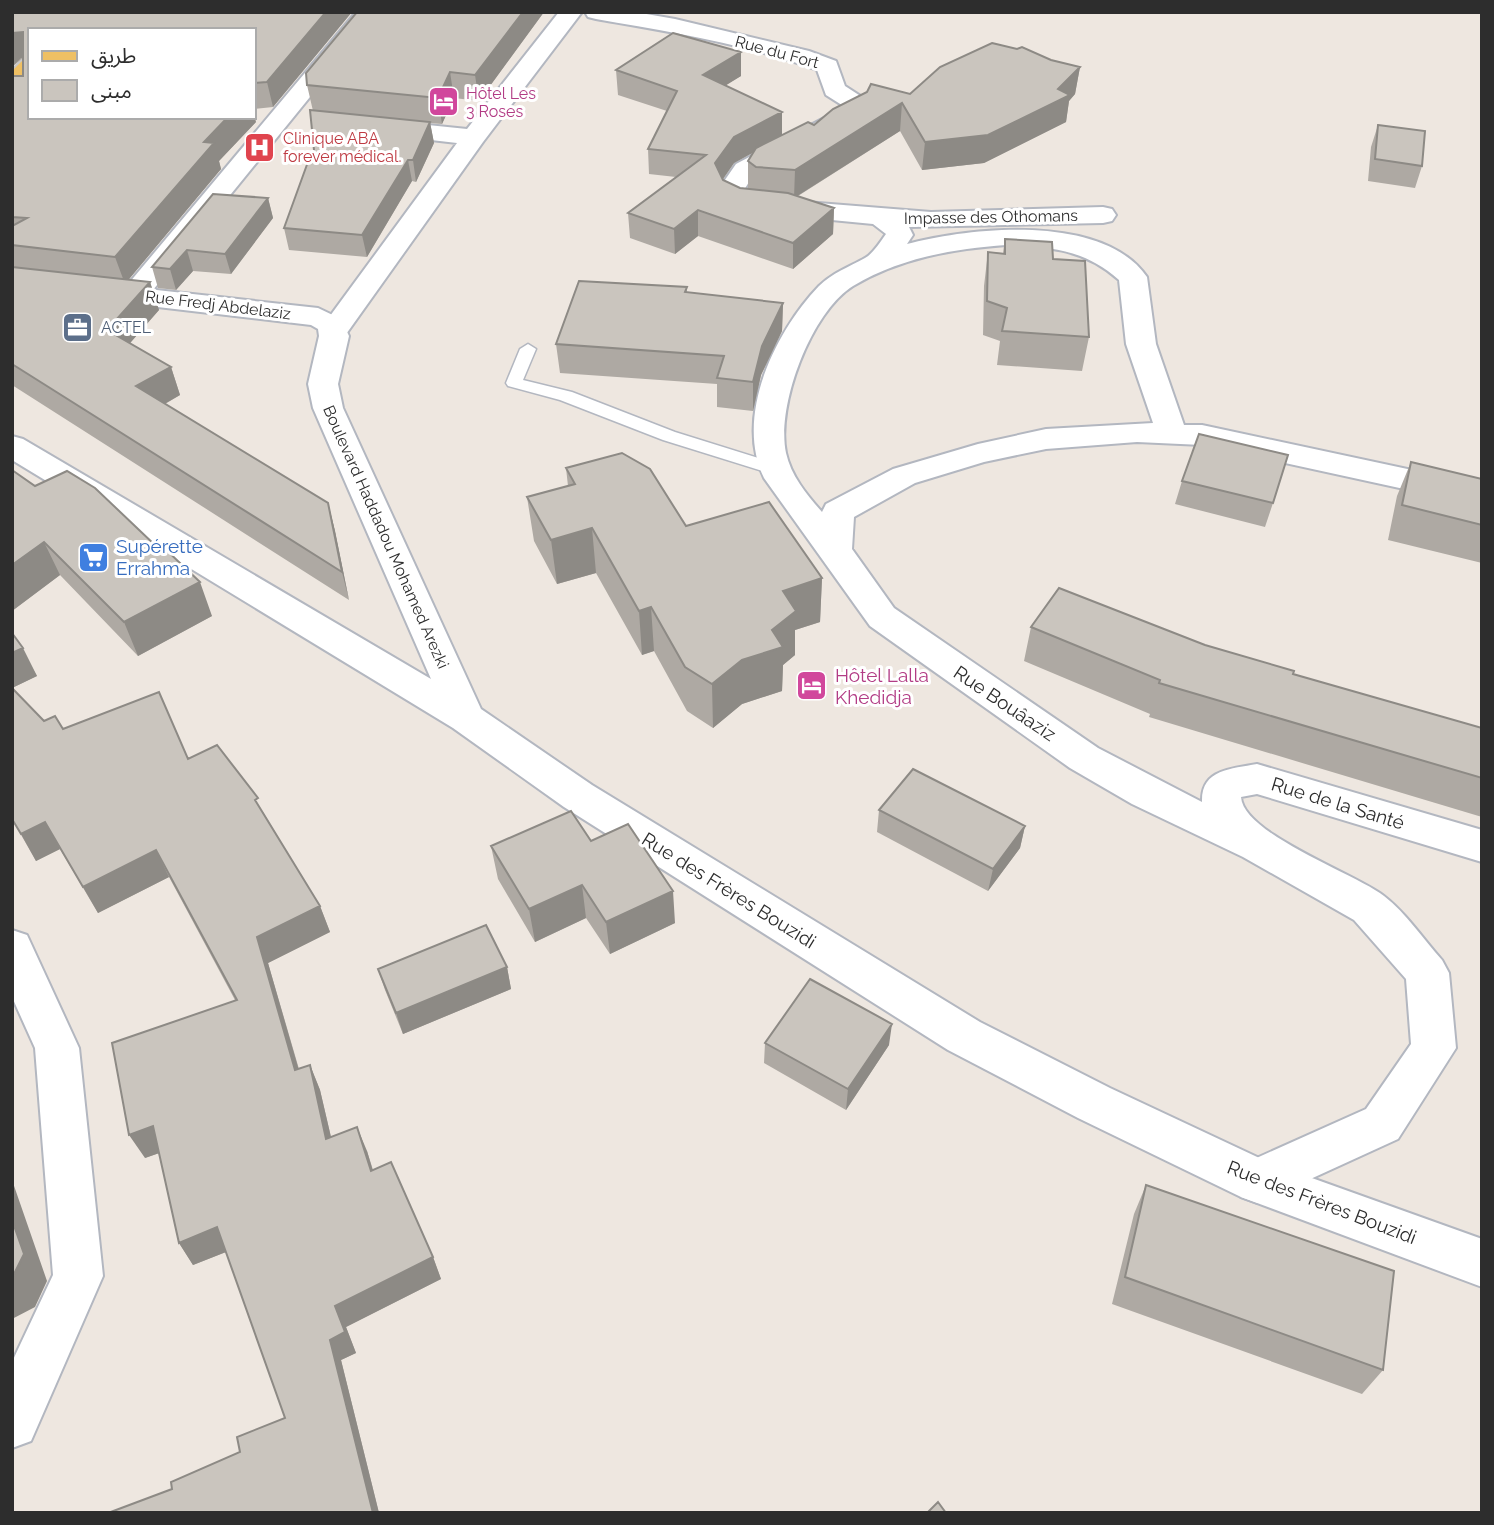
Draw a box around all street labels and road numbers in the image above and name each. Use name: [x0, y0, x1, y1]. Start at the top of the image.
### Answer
street label: Rue du Fort: [733, 32, 822, 72]
street label: Impasse des Othomans: [904, 206, 1078, 228]
street label: Rue Fredj Abdelaziz: [144, 287, 292, 323]
street label: Boulevard Haddadou Mohamed Arezki: [319, 402, 453, 672]
street label: Rue Bouâaziz: [950, 661, 1060, 745]
street label: Rue de la Santé: [1269, 772, 1407, 834]
street label: Rue des Frères Bouzidi: [638, 827, 820, 953]
street label: Rue des Frères Bouzidi: [1224, 1156, 1420, 1248]

